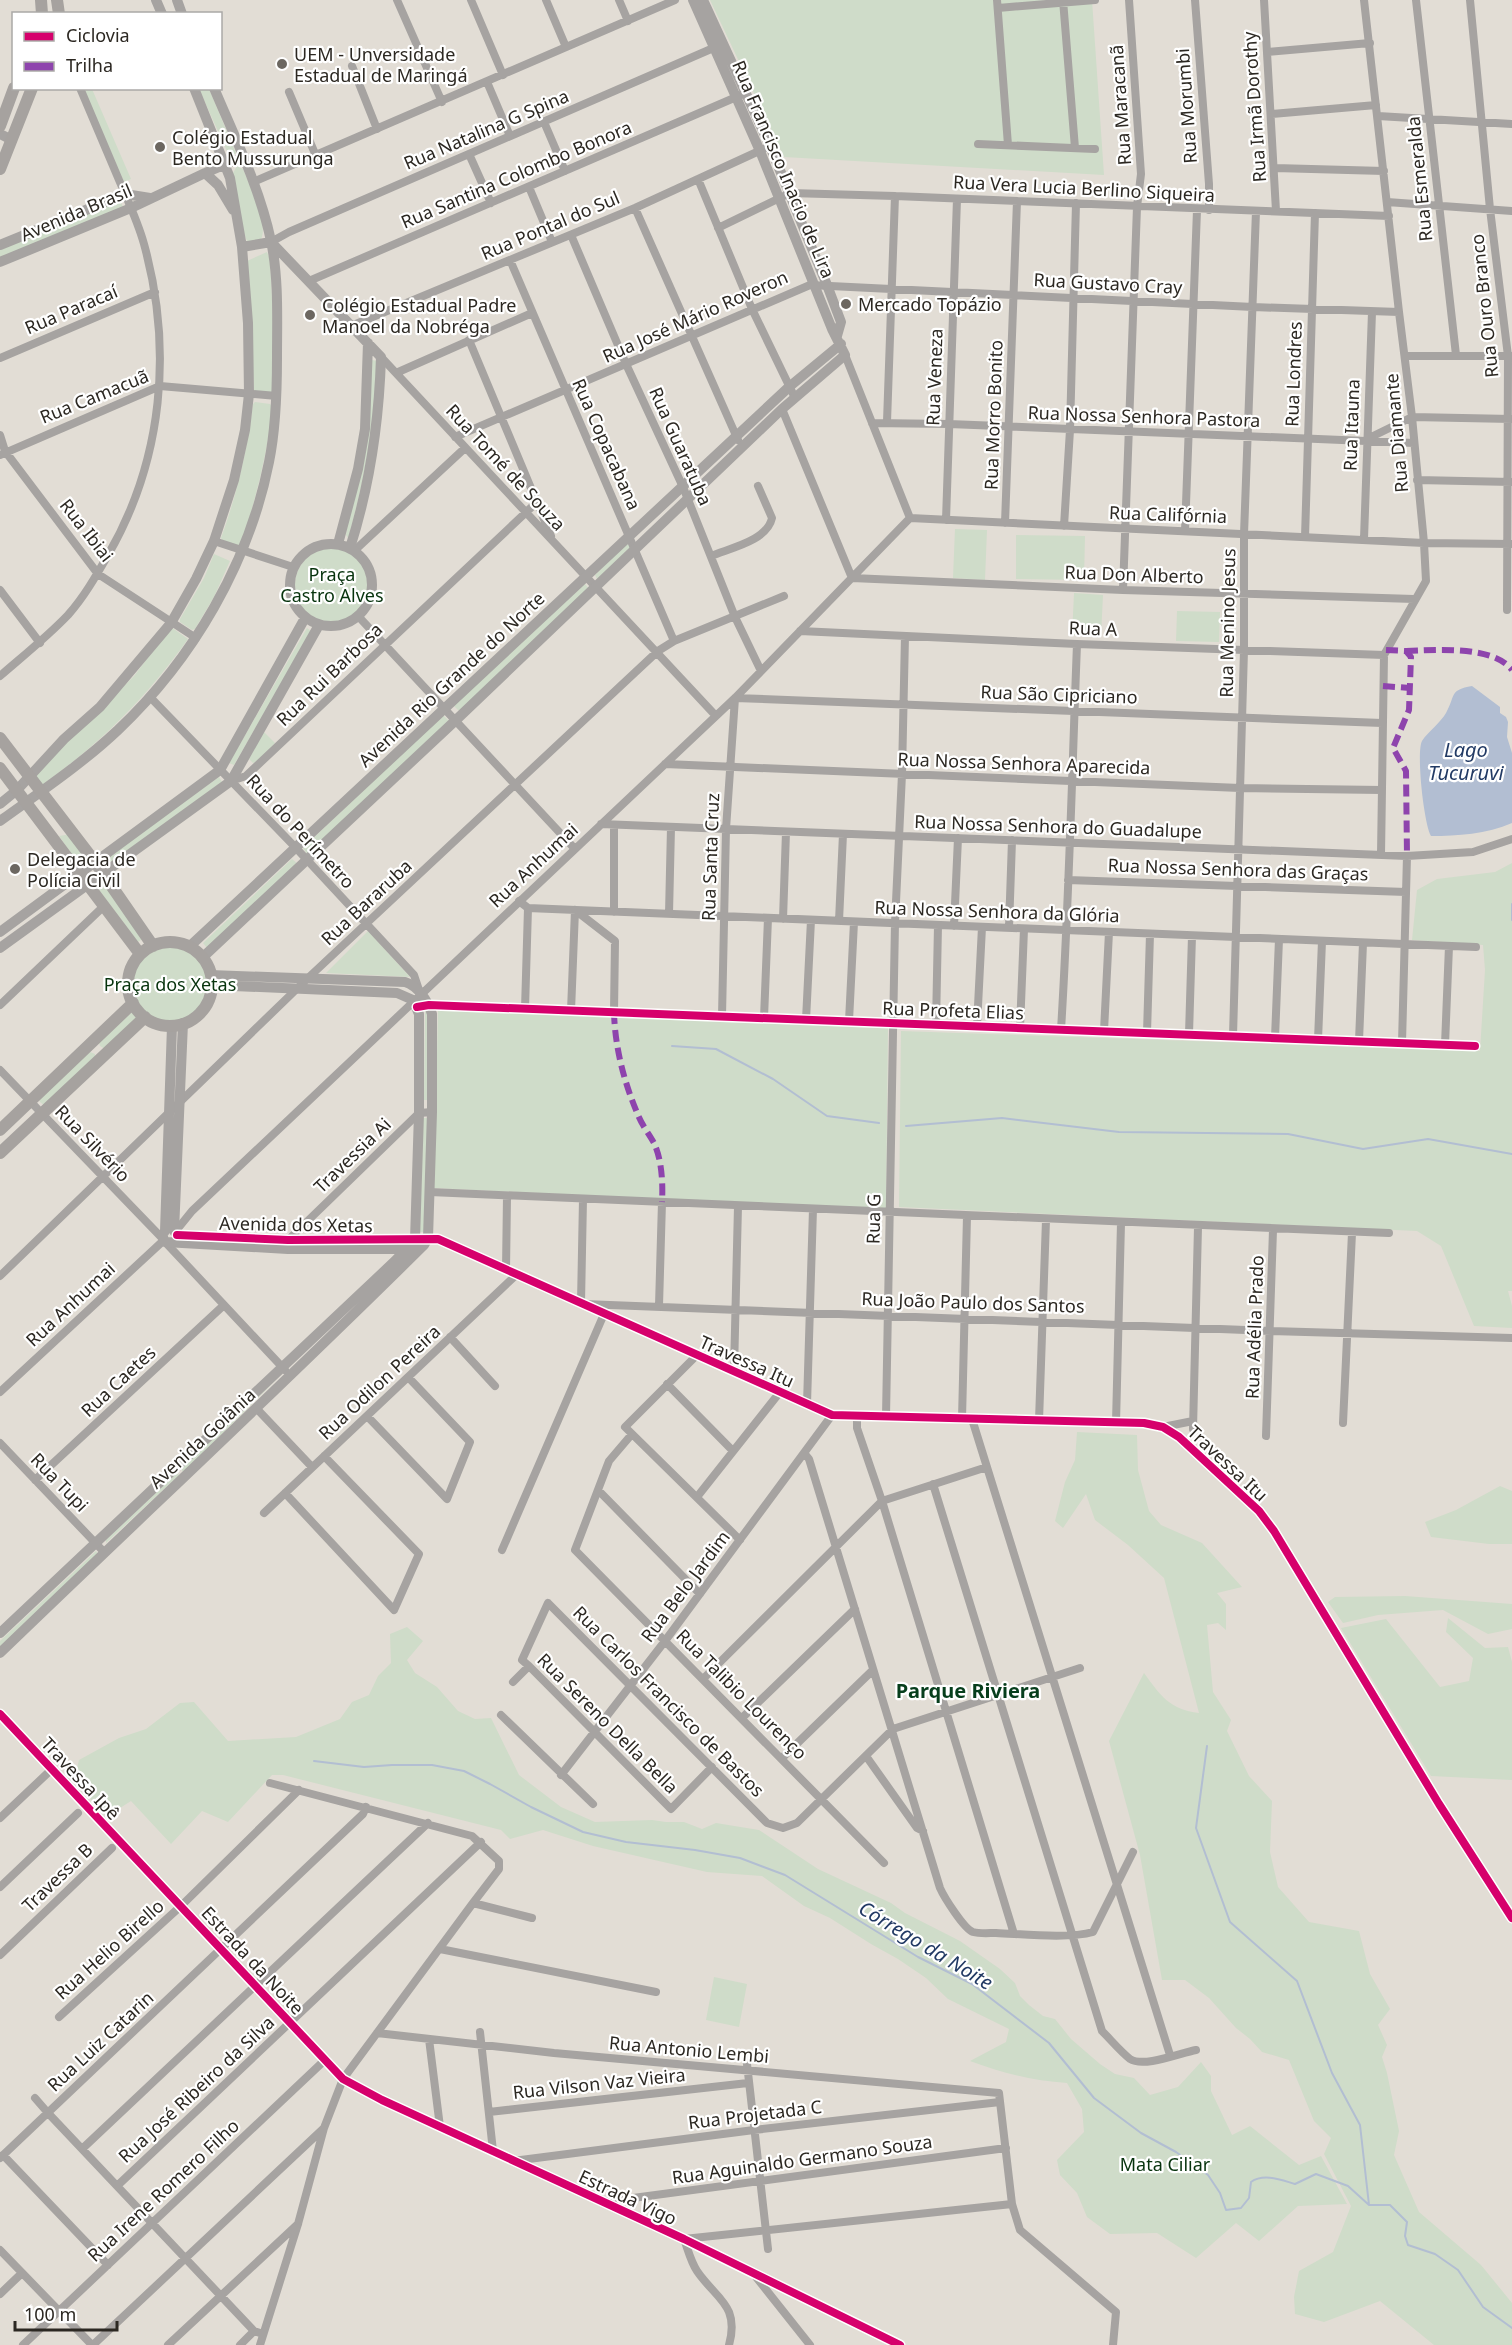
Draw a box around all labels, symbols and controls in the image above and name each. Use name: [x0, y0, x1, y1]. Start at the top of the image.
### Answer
legend: [12, 12, 222, 90]
text: Ciclovia: [66, 23, 130, 47]
street label: Rua Irmã Dorothy: [1237, 30, 1271, 183]
place label: UEM - Unversidade Estadual de Maringá: [294, 42, 468, 87]
street label: Rua Maracanã: [1104, 44, 1136, 166]
street label: Rua Morumbi: [1170, 48, 1202, 164]
text: Trilha: [66, 53, 113, 77]
marker: UEM - Unversidade Estadual de Maringá: [275, 57, 289, 71]
street label: Rua Francisco Inacio de Lira: [727, 57, 841, 281]
street label: Rua Natalina G Spina: [400, 83, 572, 175]
street label: Rua Santina Colombo Bonora: [397, 114, 635, 234]
street label: Rua Esmeralda: [1400, 115, 1438, 243]
place label: Colégio Estadual Bento Mussurunga: [172, 125, 334, 170]
marker: Colégio Estadual Bento Mussurunga: [153, 140, 167, 154]
street label: Rua Vera Lucia Berlino Siqueira: [952, 169, 1216, 207]
street label: Avenida Brasil: [16, 178, 136, 246]
street label: Rua Pontal do Sul: [477, 185, 623, 265]
street label: Rua Ouro Branco: [1465, 233, 1503, 379]
street label: Rua José Mário Roveron: [599, 264, 791, 368]
street label: Rua Gustavo Cray: [1033, 267, 1184, 299]
street label: Rua Paracaí: [21, 279, 121, 339]
place label: Mercado Topázio: [858, 292, 1002, 316]
place label: Colégio Estadual Padre Manoel da Nobréga: [322, 293, 516, 338]
marker: Mercado Topázio: [839, 297, 853, 311]
marker: Colégio Estadual Padre Manoel da Nobréga: [303, 308, 317, 322]
street label: Rua Londres: [1279, 321, 1307, 427]
street label: Rua Veneza: [920, 328, 948, 426]
street label: Rua Morro Bonito: [978, 340, 1008, 490]
street label: Rua Camacuã: [36, 363, 152, 429]
street label: Rua Diamante: [1379, 372, 1413, 494]
street label: Rua Copacabana: [567, 374, 647, 514]
street label: Rua Itauna: [1337, 379, 1365, 471]
street label: Rua Guaratuba: [644, 383, 718, 509]
street label: Rua Tomé de Souza: [441, 399, 571, 535]
street label: Rua Nossa Senhora Pastora: [1027, 400, 1261, 432]
street label: Rua Ibiai: [55, 494, 119, 566]
street label: Rua Califórnia: [1108, 500, 1228, 528]
street label: Rua Menino Jesus: [1214, 548, 1240, 698]
street label: Rua Don Alberto: [1064, 560, 1204, 588]
park label: Praça Castro Alves: [280, 562, 384, 607]
street label: Avenida Rio Grande do Norte: [353, 586, 549, 772]
street label: Rua A: [1068, 615, 1118, 641]
street label: Rua Rui Barbosa: [271, 617, 387, 731]
street label: Rua São Cipriciano: [980, 679, 1138, 709]
water label: Lago Tucuruvi: [1428, 736, 1504, 786]
street label: Rua Nossa Senhora Aparecida: [897, 747, 1151, 779]
street label: Rua do Perímetro: [242, 769, 360, 893]
street label: Rua Santa Cruz: [696, 793, 724, 921]
street label: Rua Nossa Senhora do Guadalupe: [914, 809, 1202, 843]
street label: Rua Anhumai: [483, 818, 583, 912]
place label: Delegacia de Polícia Civil: [27, 847, 136, 892]
street label: Rua Nossa Senhora das Graças: [1107, 852, 1369, 886]
street label: Rua Bararuba: [315, 854, 417, 950]
marker: Delegacia de Polícia Civil: [8, 862, 22, 876]
street label: Rua Nossa Senhora da Glória: [874, 895, 1120, 927]
park label: Praça dos Xetas: [104, 972, 236, 996]
street label: Rua Profeta Elias: [882, 996, 1024, 1024]
street label: Rua Silvério: [50, 1099, 136, 1187]
street label: Travessia Ai: [308, 1112, 396, 1198]
street label: Rua G: [861, 1194, 885, 1244]
street label: Avenida dos Xetas: [219, 1211, 373, 1237]
street label: Rua Adélia Prado: [1239, 1255, 1269, 1399]
street label: Rua Anhumai: [20, 1257, 120, 1351]
street label: Rua João Paulo dos Santos: [861, 1286, 1085, 1318]
street label: Rua Odilon Pereira: [313, 1319, 445, 1445]
street label: Travessa Itu: [696, 1329, 798, 1393]
street label: Rua Caetes: [75, 1340, 161, 1422]
street label: Avenida Goiânia: [144, 1383, 260, 1493]
street label: Travessa Itu: [1183, 1420, 1273, 1506]
street label: Rua Tupi: [26, 1447, 94, 1517]
street label: Rua Belo Jardim: [635, 1525, 735, 1647]
street label: Rua Carlos Francisco de Bastos: [568, 1600, 770, 1802]
street label: Rua Talibio Lourenço: [671, 1623, 813, 1765]
street label: Rua Sereno Della Bella: [532, 1647, 684, 1799]
district label: Parque Riviera: [896, 1677, 1040, 1704]
street label: Travessa Ipê: [36, 1731, 126, 1825]
street label: Travessa B: [17, 1837, 97, 1917]
street label: Rua Helio Birello: [49, 1894, 169, 2004]
water label: Córrego da Noite: [854, 1894, 998, 1996]
street label: Estrada da Noite: [197, 1901, 309, 2019]
street label: Rua Luiz Catarin: [42, 1986, 158, 2096]
street label: Rua José Ribeiro da Silva: [113, 2010, 279, 2168]
street label: Rua Antonio Lembi: [608, 2030, 770, 2068]
street label: Rua Vilson Vaz Vieira: [511, 2062, 687, 2104]
street label: Rua Projetada C: [687, 2094, 823, 2134]
street label: Rua Irene Romero Filho: [82, 2113, 244, 2267]
street label: Rua Aguinaldo Germano Souza: [670, 2129, 934, 2189]
park label: Mata Ciliar: [1120, 2152, 1211, 2176]
street label: Estrada Vigo: [575, 2164, 681, 2230]
scale bar: [15, 2294, 117, 2332]
text: 100 m: [24, 2302, 76, 2326]

